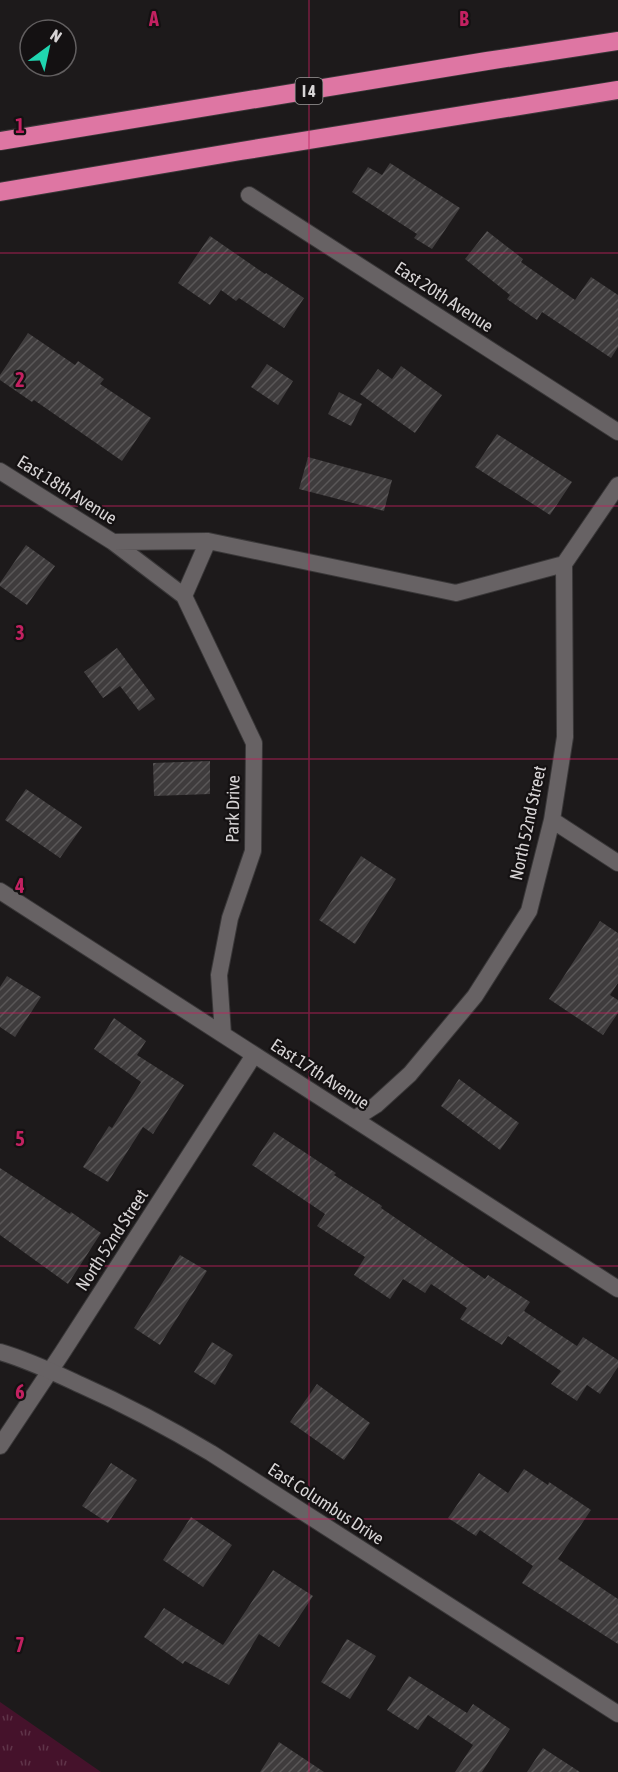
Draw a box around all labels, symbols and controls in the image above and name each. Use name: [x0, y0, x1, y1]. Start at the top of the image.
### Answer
text: A: [148, 7, 159, 30]
text: B: [459, 7, 469, 30]
north arrow: [18, 18, 78, 78]
text: N: [47, 25, 65, 46]
road number: I 4: [296, 78, 322, 104]
text: 1: [15, 114, 25, 137]
street label: East 20th Avenue: [391, 257, 497, 336]
text: 2: [15, 368, 25, 391]
street label: East 18th Avenue: [14, 451, 121, 528]
text: 3: [15, 621, 25, 644]
street label: North 52nd Street: [505, 764, 550, 882]
street label: Park Drive: [221, 775, 244, 843]
text: 4: [14, 874, 25, 897]
street label: East 17th Avenue: [267, 1034, 373, 1113]
text: 5: [15, 1127, 25, 1150]
street label: North 52nd Street: [71, 1185, 152, 1294]
text: 6: [15, 1380, 25, 1403]
street label: East Columbus Drive: [264, 1458, 388, 1549]
text: 7: [15, 1633, 25, 1656]

